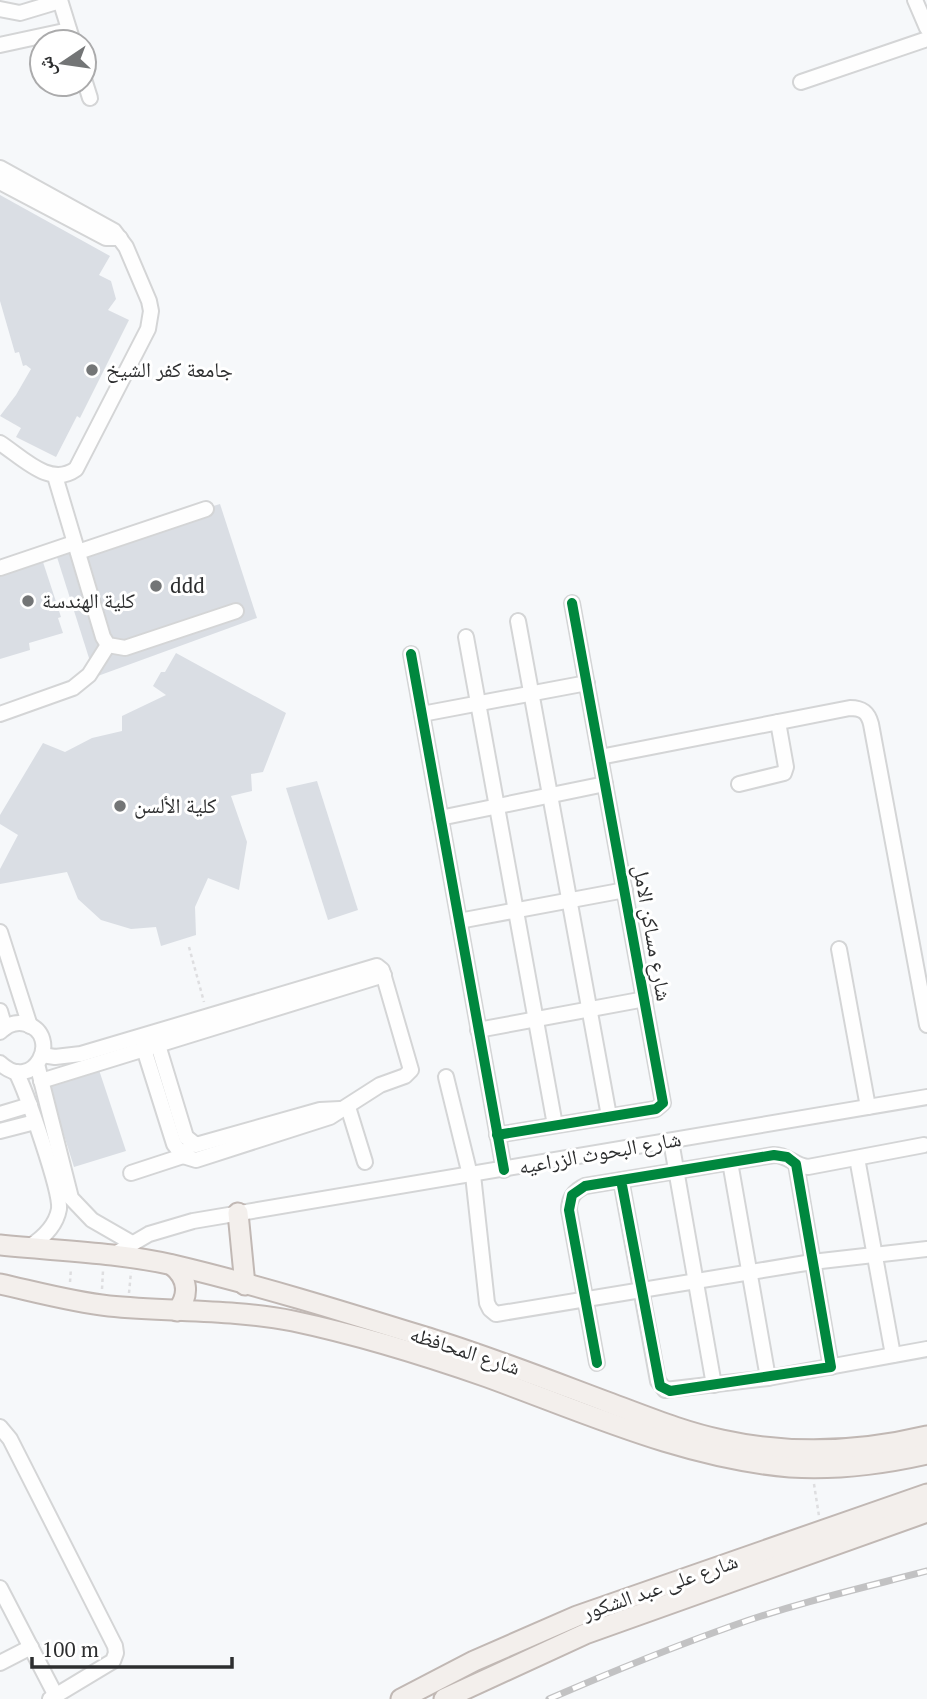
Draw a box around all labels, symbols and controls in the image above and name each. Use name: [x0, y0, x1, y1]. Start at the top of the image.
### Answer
north arrow: [28, 28, 98, 98]
text: ش: [32, 54, 60, 80]
place label: جامعة كفر الشيخ: [106, 355, 233, 383]
marker: جامعة كفر الشيخ: [84, 362, 100, 378]
place label: ddd: [170, 571, 205, 599]
marker: ddd: [148, 578, 164, 594]
place label: كلية الهندسة: [42, 586, 135, 614]
marker: كلية الهندسة: [20, 593, 36, 609]
place label: كلية الألسن: [134, 791, 217, 819]
marker: كلية الألسن: [112, 798, 128, 814]
street label: شارع مساكن الامل: [627, 863, 679, 1003]
street label: شارع البحوث الزراعيه: [516, 1124, 683, 1180]
street label: شارع المحافظه: [407, 1319, 524, 1381]
street label: شارع على عبد الشكور: [577, 1546, 741, 1626]
scale bar: [32, 1626, 231, 1670]
text: 100 m: [42, 1635, 99, 1663]

